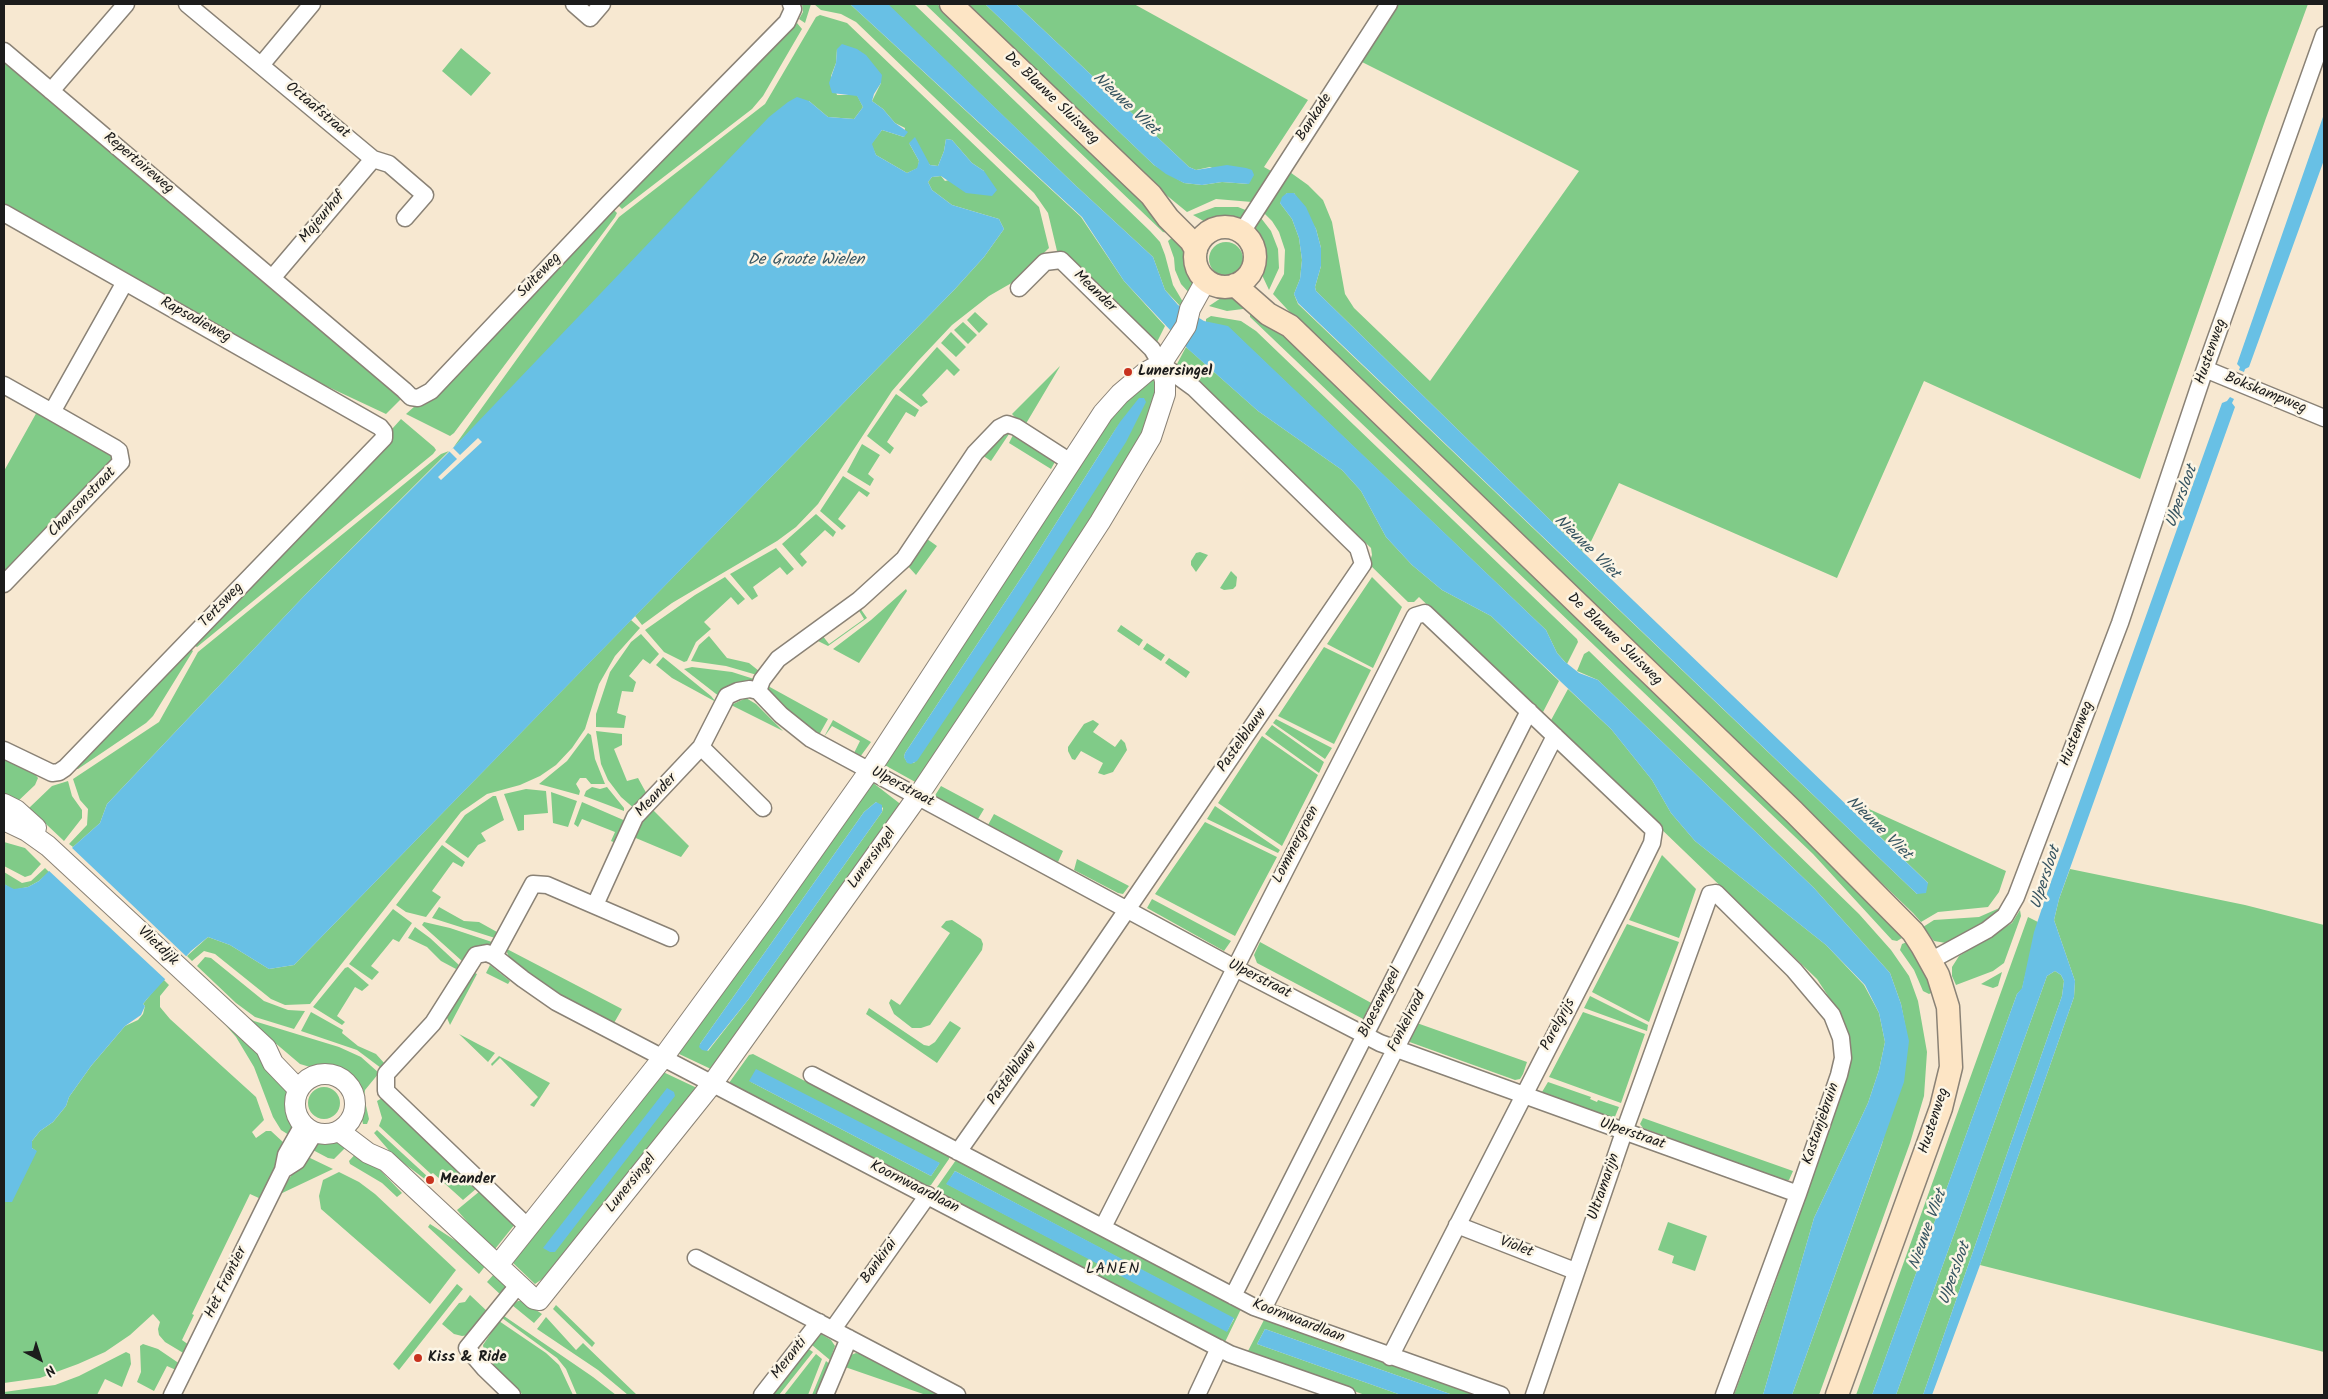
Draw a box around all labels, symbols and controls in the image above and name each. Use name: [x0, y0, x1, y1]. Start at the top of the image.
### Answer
street label: De Blauwe Sluisweg: [1000, 49, 1102, 149]
water label: Nieuwe Vliet: [1088, 69, 1162, 141]
street label: Octaafstraat: [281, 79, 353, 143]
street label: Bankade: [1293, 91, 1337, 145]
street label: Repertoireweg: [99, 129, 177, 199]
street label: Majeurhof: [296, 188, 350, 248]
street label: Suiteweg: [514, 250, 566, 302]
water label: De Groote Wielen: [748, 251, 864, 271]
street label: Meander: [1069, 267, 1119, 317]
street label: Rapsodieweg: [157, 294, 233, 348]
street label: Hustenweg: [2192, 317, 2232, 387]
place label: Lunersingel: [1138, 363, 1212, 381]
marker: Lunersingel: [1122, 366, 1134, 378]
street label: Bokskampweg: [2221, 369, 2309, 419]
water label: Ulpersloot: [2163, 463, 2203, 531]
street label: Chansonstraat: [45, 464, 121, 542]
water label: Nieuwe Vliet: [1549, 512, 1623, 584]
street label: Tertsweg: [196, 580, 248, 632]
street label: De Blauwe Sluisweg: [1563, 590, 1665, 690]
street label: Hustenweg: [2057, 699, 2099, 769]
street label: Pastelblauw: [1214, 706, 1272, 776]
street label: Ulperstraat: [868, 764, 936, 812]
street label: Meander: [632, 771, 682, 821]
water label: Nieuwe Vliet: [1841, 793, 1915, 865]
street label: Lommergroen: [1270, 803, 1324, 887]
street label: Lunersingel: [845, 825, 901, 893]
water label: Ulpersloot: [2028, 844, 2066, 912]
street label: Vlietdijk: [133, 923, 181, 971]
street label: Ulperstraat: [1224, 956, 1294, 1004]
street label: Bloesemgeel: [1356, 965, 1406, 1041]
street label: Fonkelrood: [1385, 988, 1431, 1056]
street label: Parelgrijs: [1538, 996, 1580, 1054]
street label: Pastelblauw: [984, 1039, 1042, 1109]
street label: Kastanjebruin: [1800, 1081, 1844, 1167]
street label: Hustenweg: [1916, 1086, 1954, 1156]
street label: Ulperstraat: [1597, 1115, 1667, 1155]
street label: Lunersingel: [603, 1151, 661, 1217]
street label: Ultramarijn: [1585, 1151, 1625, 1223]
street label: Koornwaardlaan: [866, 1158, 962, 1218]
place label: Meander: [440, 1171, 495, 1189]
marker: Meander: [424, 1174, 436, 1186]
water label: Nieuwe Vliet: [1906, 1187, 1952, 1273]
street label: Violet: [1497, 1233, 1535, 1263]
street label: Bankirai: [858, 1236, 902, 1288]
water label: Ulpersloot: [1936, 1240, 1976, 1308]
street label: Het Frontier: [202, 1244, 252, 1322]
district label: LANEN: [1085, 1260, 1141, 1280]
street label: Koornwaardlaan: [1249, 1296, 1347, 1348]
north arrow: [15, 1334, 65, 1384]
street label: Meranti: [768, 1335, 812, 1383]
place label: Kiss & Ride: [428, 1349, 507, 1367]
marker: Kiss & Ride: [412, 1352, 424, 1364]
text: N: [39, 1359, 60, 1382]

